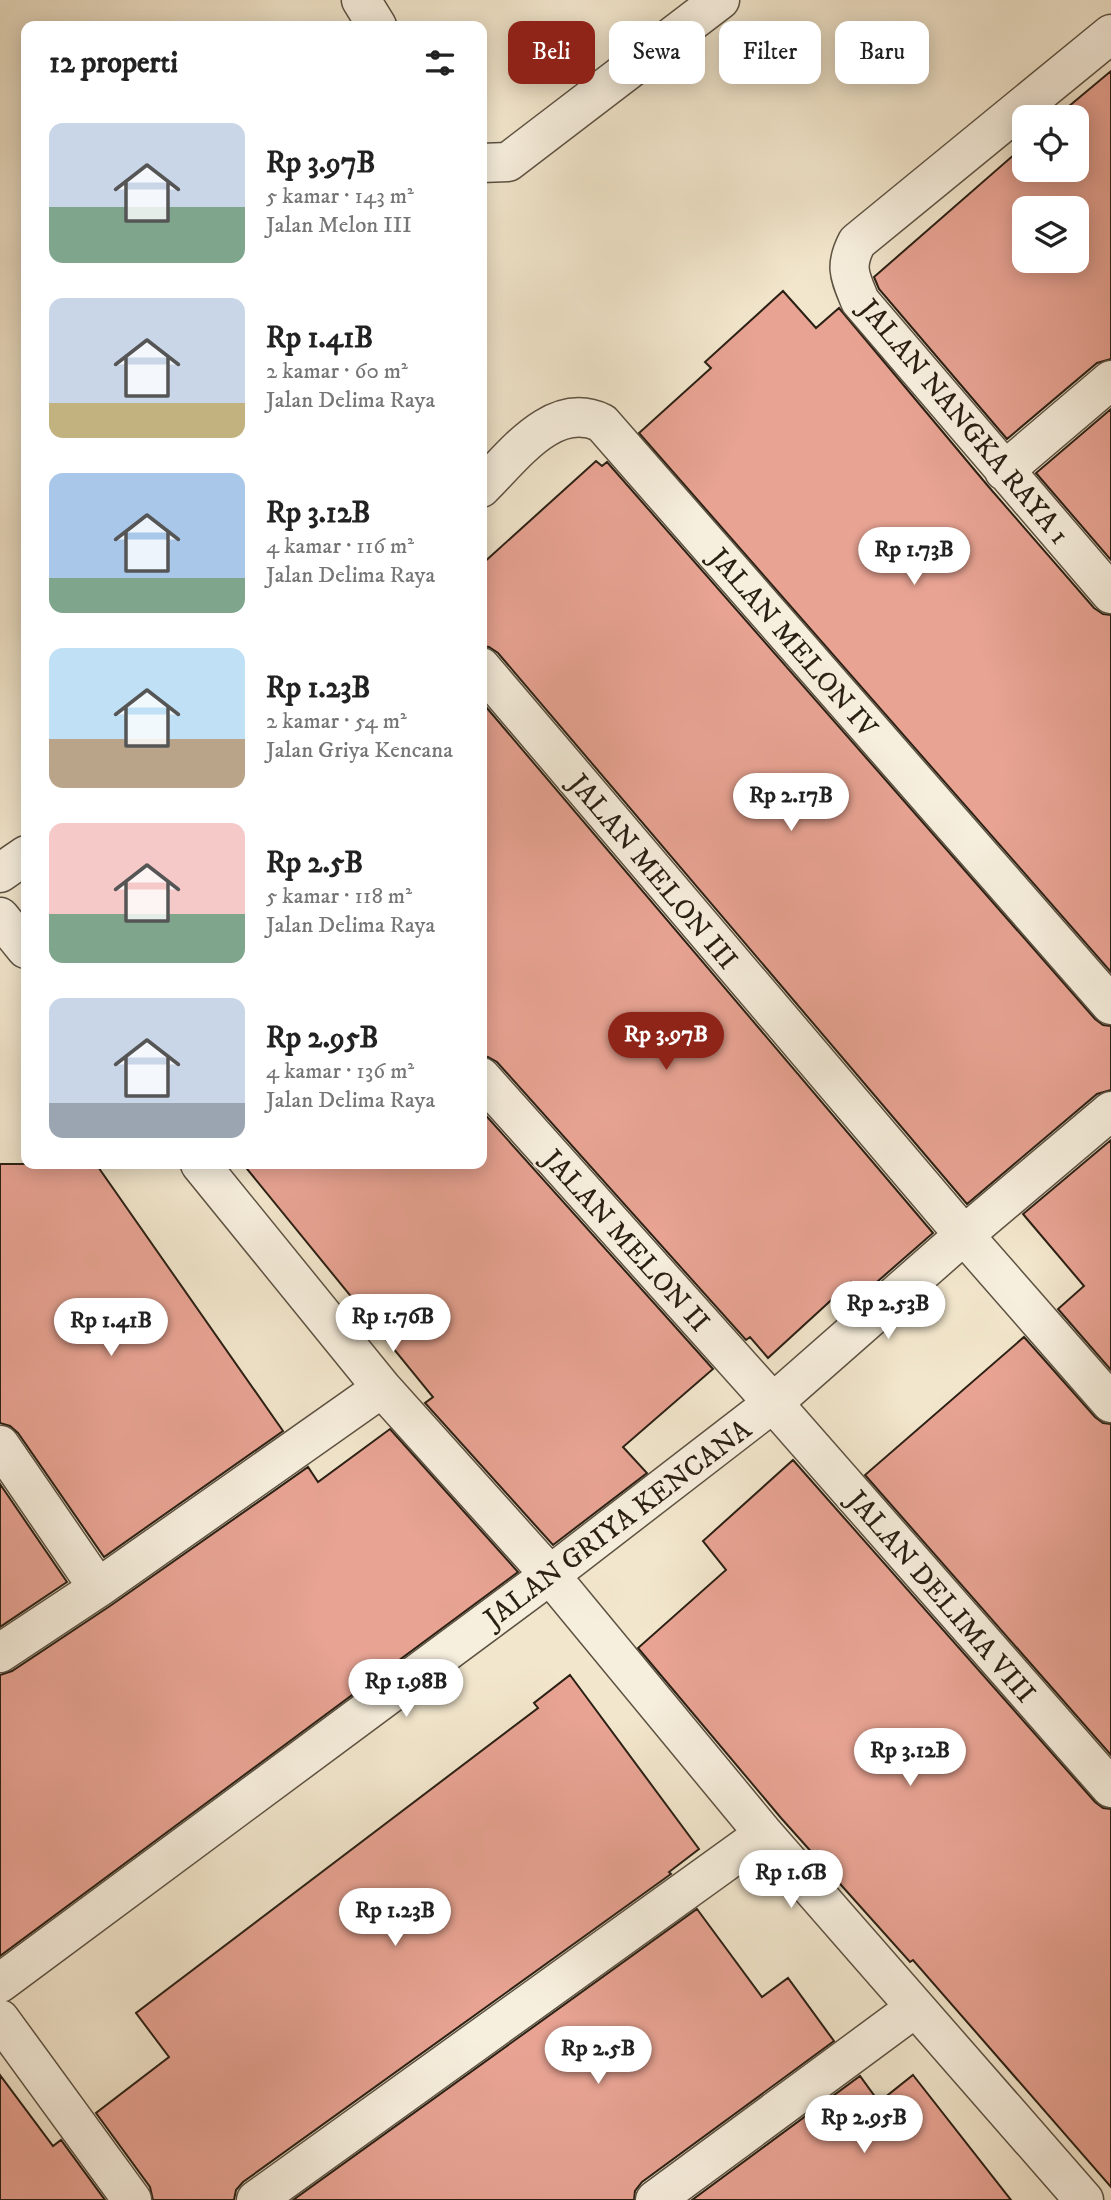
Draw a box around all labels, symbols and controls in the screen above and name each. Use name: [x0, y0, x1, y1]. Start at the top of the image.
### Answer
chip: Beli: [508, 21, 595, 84]
chip: Sewa: [609, 21, 705, 84]
chip: Filter: [719, 21, 821, 84]
chip: Baru: [835, 21, 929, 84]
icon: filters: [421, 44, 459, 82]
text: 12 properti: [49, 45, 178, 82]
map controls: [1012, 105, 1089, 273]
button: locate: [1012, 105, 1089, 182]
text: Rp 3.97B: [266, 145, 376, 182]
icon: home: [105, 151, 189, 235]
text: 5 kamar · 143 m²: [266, 182, 414, 211]
button: layers: [1012, 196, 1089, 273]
text: Jalan Melon III: [266, 211, 412, 240]
street label: JALAN NANGKA RAYA 1: [849, 290, 1077, 552]
text: Rp 1.41B: [266, 320, 373, 357]
icon: home: [105, 326, 189, 410]
text: 2 kamar · 60 m²: [266, 357, 408, 386]
text: Jalan Delima Raya: [266, 386, 435, 415]
text: Rp 3.12B: [266, 495, 370, 532]
icon: home: [105, 501, 189, 585]
pin: Rp 1.73B: [842, 528, 986, 587]
text: 4 kamar · 116 m²: [266, 532, 414, 561]
text: Rp 1.73B: [874, 535, 954, 564]
street label: JALAN MELON IV: [699, 539, 885, 746]
text: Jalan Delima Raya: [266, 561, 435, 590]
text: Rp 1.23B: [266, 670, 370, 707]
icon: home: [105, 676, 189, 760]
text: 2 kamar · 54 m²: [266, 707, 407, 736]
text: Jalan Griya Kencana: [266, 736, 453, 765]
street label: JALAN MELON III: [559, 765, 745, 977]
pin: Rp 2.17B: [719, 774, 863, 833]
text: Rp 2.17B: [749, 781, 833, 810]
text: Rp 2.5B: [266, 845, 363, 882]
icon: home: [105, 851, 189, 935]
text: 5 kamar · 118 m²: [266, 882, 412, 911]
text: Jalan Delima Raya: [266, 911, 435, 940]
pin: Rp 3.97B: [594, 1012, 738, 1072]
text: Rp 2.95B: [266, 1020, 379, 1057]
text: Rp 3.97B: [624, 1020, 708, 1049]
icon: home: [105, 1026, 189, 1110]
text: 4 kamar · 136 m²: [266, 1057, 414, 1086]
text: Jalan Delima Raya: [266, 1086, 435, 1115]
street label: JALAN MELON II: [533, 1140, 717, 1339]
pin: Rp 2.53B: [816, 1282, 960, 1341]
text: Rp 2.53B: [846, 1289, 930, 1318]
pin: Rp 1.76B: [321, 1294, 465, 1354]
pin: Rp 1.41B: [39, 1298, 183, 1358]
text: Rp 1.76B: [352, 1302, 434, 1331]
text: Rp 1.41B: [70, 1306, 152, 1335]
street label: JALAN GRIYA KENCANA: [475, 1412, 759, 1638]
street label: JALAN DELIMA VIII: [837, 1481, 1043, 1710]
pin: Rp 1.98B: [334, 1660, 478, 1719]
text: Rp 1.98B: [364, 1667, 448, 1696]
pin: Rp 3.12B: [838, 1728, 982, 1788]
text: Rp 3.12B: [870, 1736, 950, 1765]
pin: Rp 1.6B: [726, 1850, 856, 1910]
text: Rp 1.6B: [755, 1858, 827, 1887]
pin: Rp 1.23B: [323, 1888, 467, 1948]
text: Rp 1.23B: [355, 1896, 435, 1925]
pin: Rp 2.5B: [533, 2026, 663, 2086]
text: Rp 2.5B: [561, 2034, 635, 2063]
pin: Rp 2.95B: [792, 2096, 936, 2155]
text: Rp 2.95B: [821, 2103, 907, 2132]

